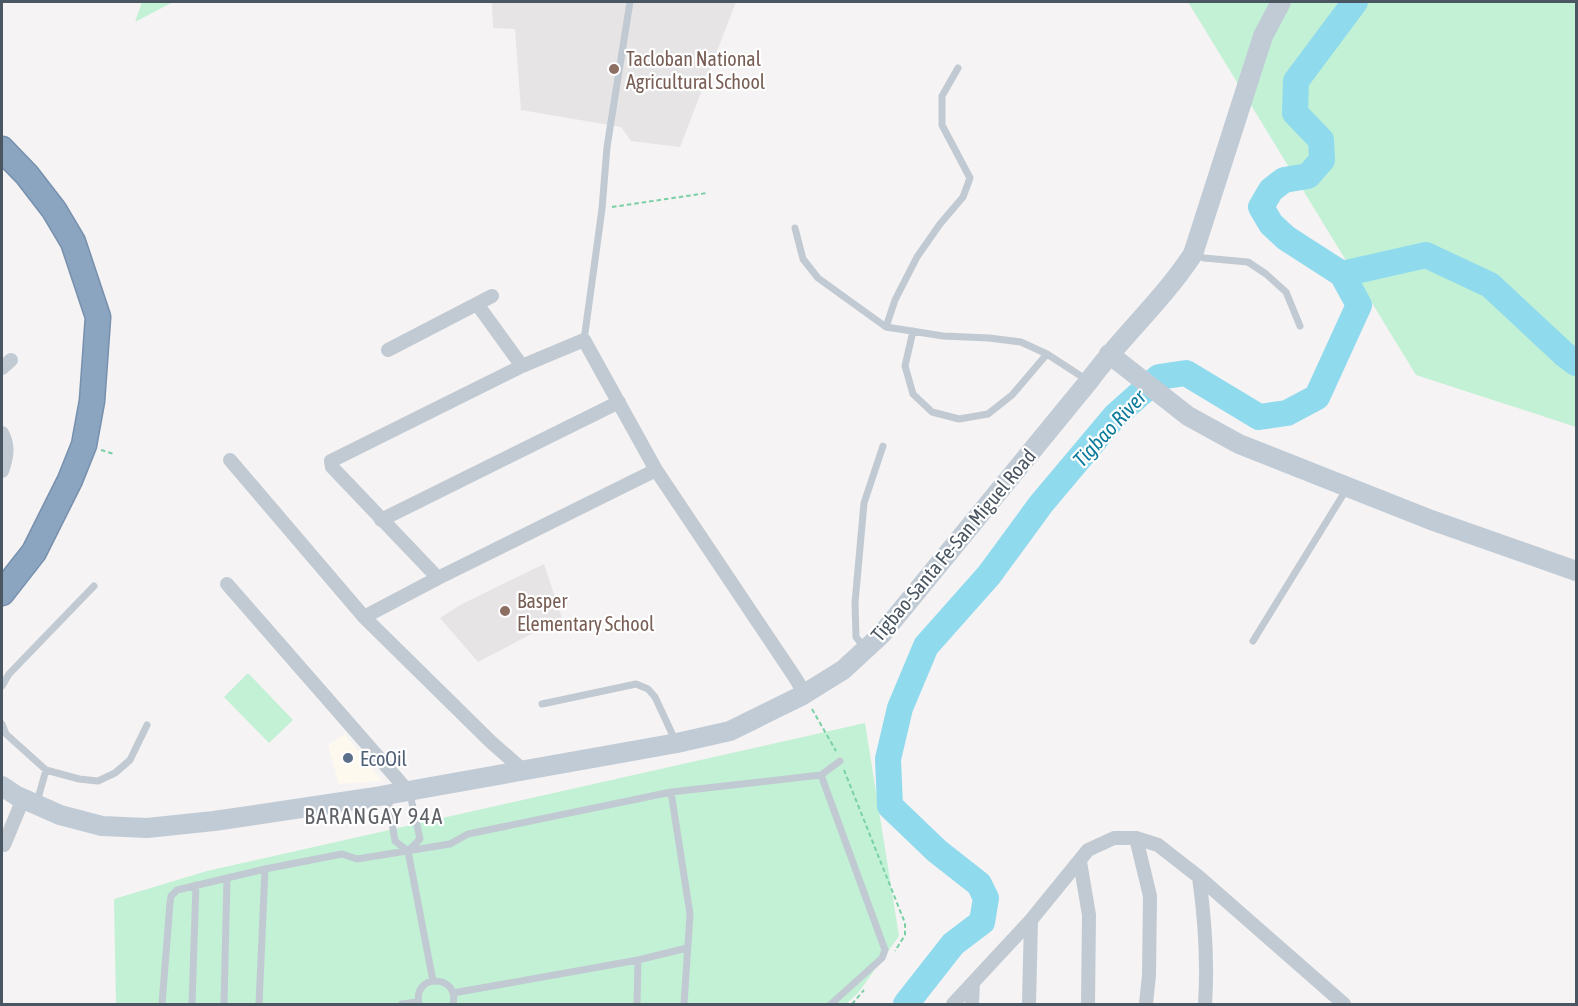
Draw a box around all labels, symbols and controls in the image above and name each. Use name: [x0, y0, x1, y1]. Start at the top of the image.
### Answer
place label: Tacloban National Agricultural School: [626, 47, 766, 93]
marker: Tacloban National Agricultural School: [607, 62, 621, 76]
water label: Tigbao River: [1068, 384, 1151, 471]
street label: Tigbao-Santa Fe-San Miguel Road: [866, 444, 1040, 646]
place label: Basper Elementary School: [517, 589, 655, 635]
marker: Basper Elementary School: [498, 604, 512, 618]
place label: EcoOil: [360, 747, 408, 770]
marker: EcoOil: [341, 751, 355, 765]
district label: BARANGAY 94A: [304, 803, 444, 829]

